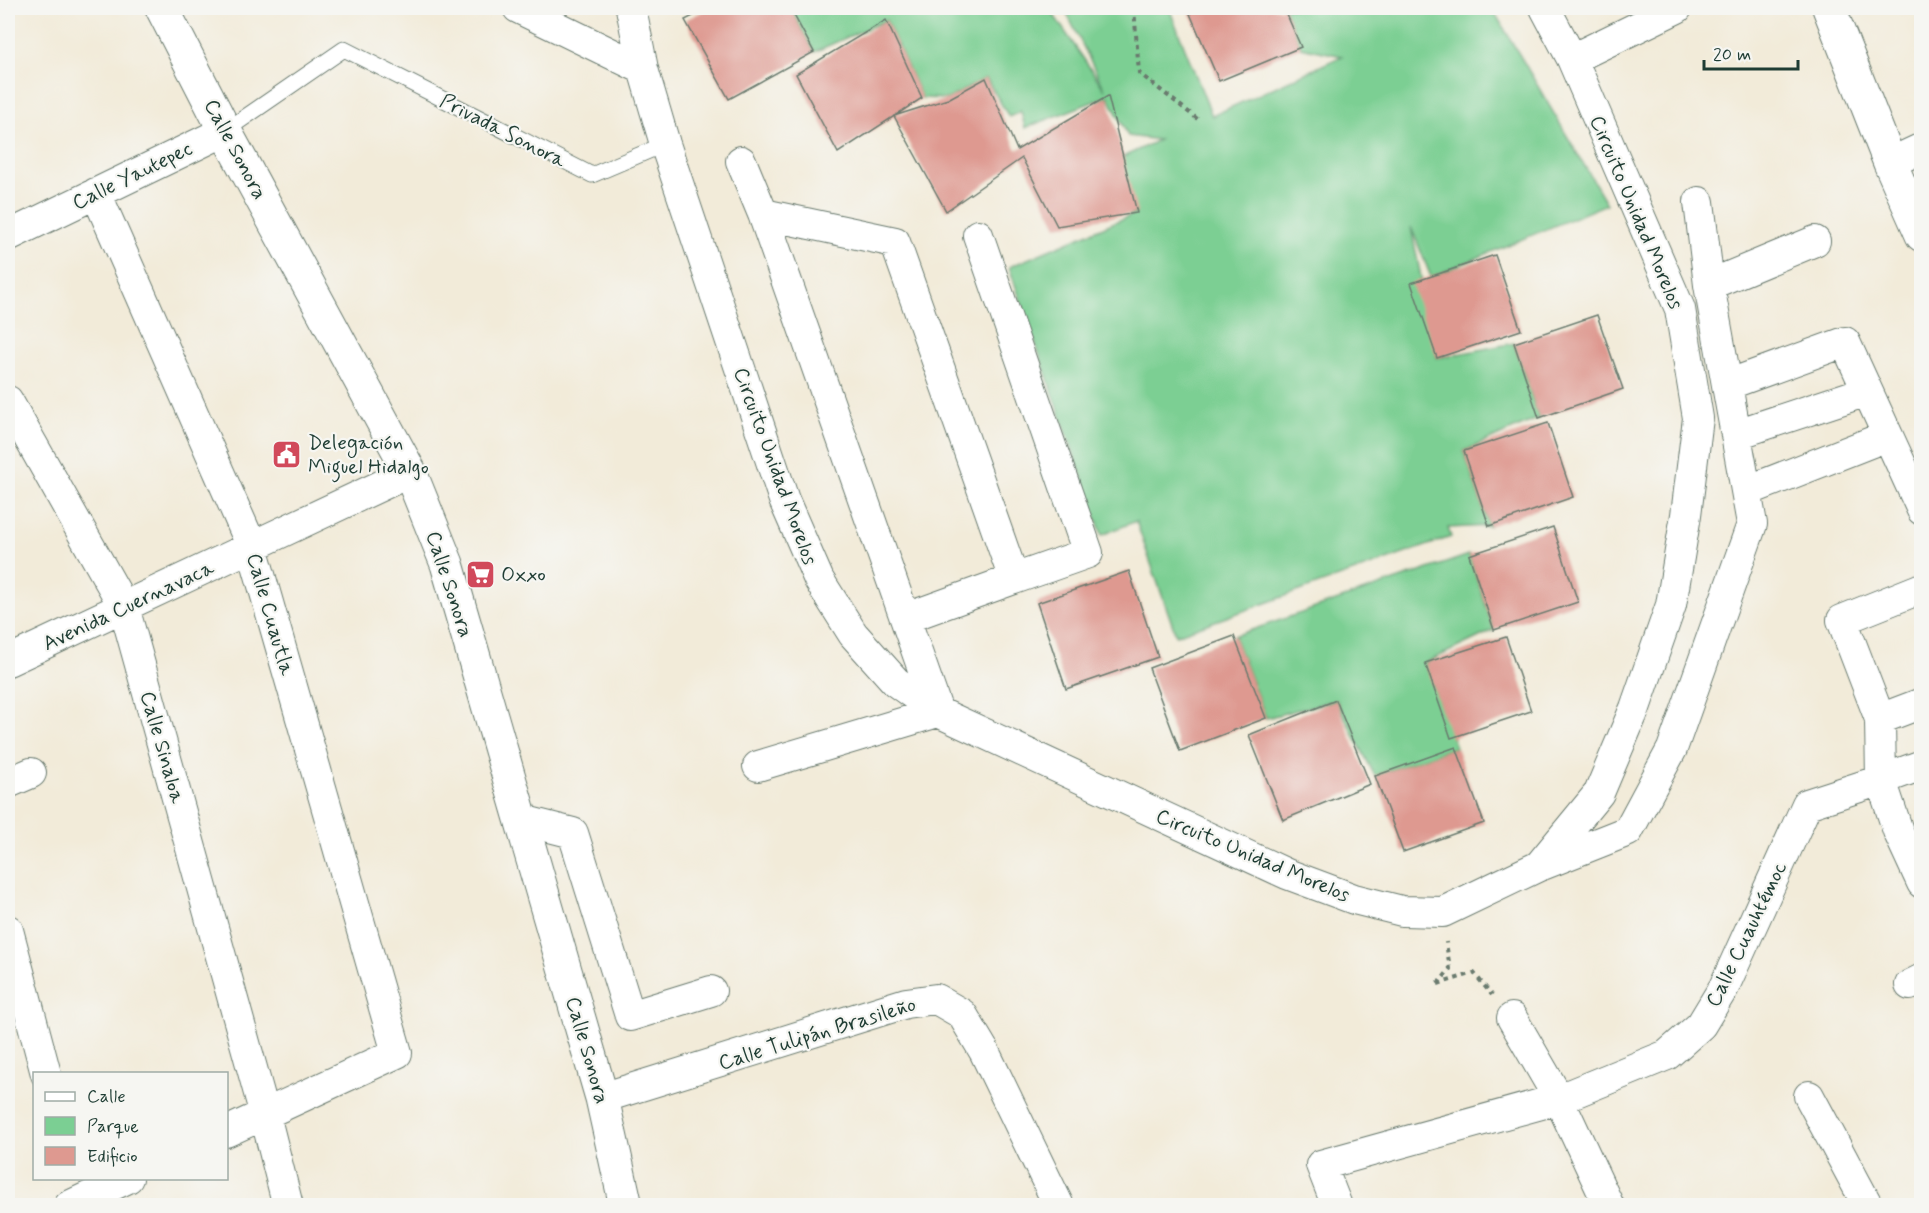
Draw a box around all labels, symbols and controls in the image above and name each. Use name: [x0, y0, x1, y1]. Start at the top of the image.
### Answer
scale bar: [1704, 33, 1798, 71]
text: 20 m: [1713, 43, 1751, 67]
street label: Privada Sonora: [435, 87, 571, 175]
street label: Calle Sonora: [197, 94, 273, 205]
street label: Circuito Unidad Morelos: [1583, 111, 1690, 314]
street label: Calle Yautepec: [68, 135, 197, 217]
street label: Circuito Unidad Morelos: [726, 364, 824, 569]
place label: Delegación Miguel Hidalgo: [308, 429, 429, 483]
public building icon: Delegación Miguel Hidalgo: [271, 438, 303, 470]
street label: Calle Sonora: [419, 528, 479, 641]
street label: Calle Cuautla: [239, 550, 301, 679]
street label: Avenida Cuernavaca: [38, 554, 219, 658]
supermarket icon: Oxxo: [464, 558, 496, 590]
place label: Oxxo: [501, 561, 546, 589]
street label: Calle Sinaloa: [133, 688, 191, 807]
street label: Circuito Unidad Morelos: [1151, 802, 1354, 909]
street label: Calle Cuauhtémoc: [1700, 857, 1794, 1012]
street label: Calle Tulipán Brasileño: [715, 991, 920, 1077]
street label: Calle Sonora: [558, 993, 616, 1107]
legend: [33, 1072, 228, 1180]
text: Calle: [87, 1085, 126, 1109]
text: Parque: [87, 1115, 139, 1139]
text: Edificio: [87, 1145, 138, 1169]

